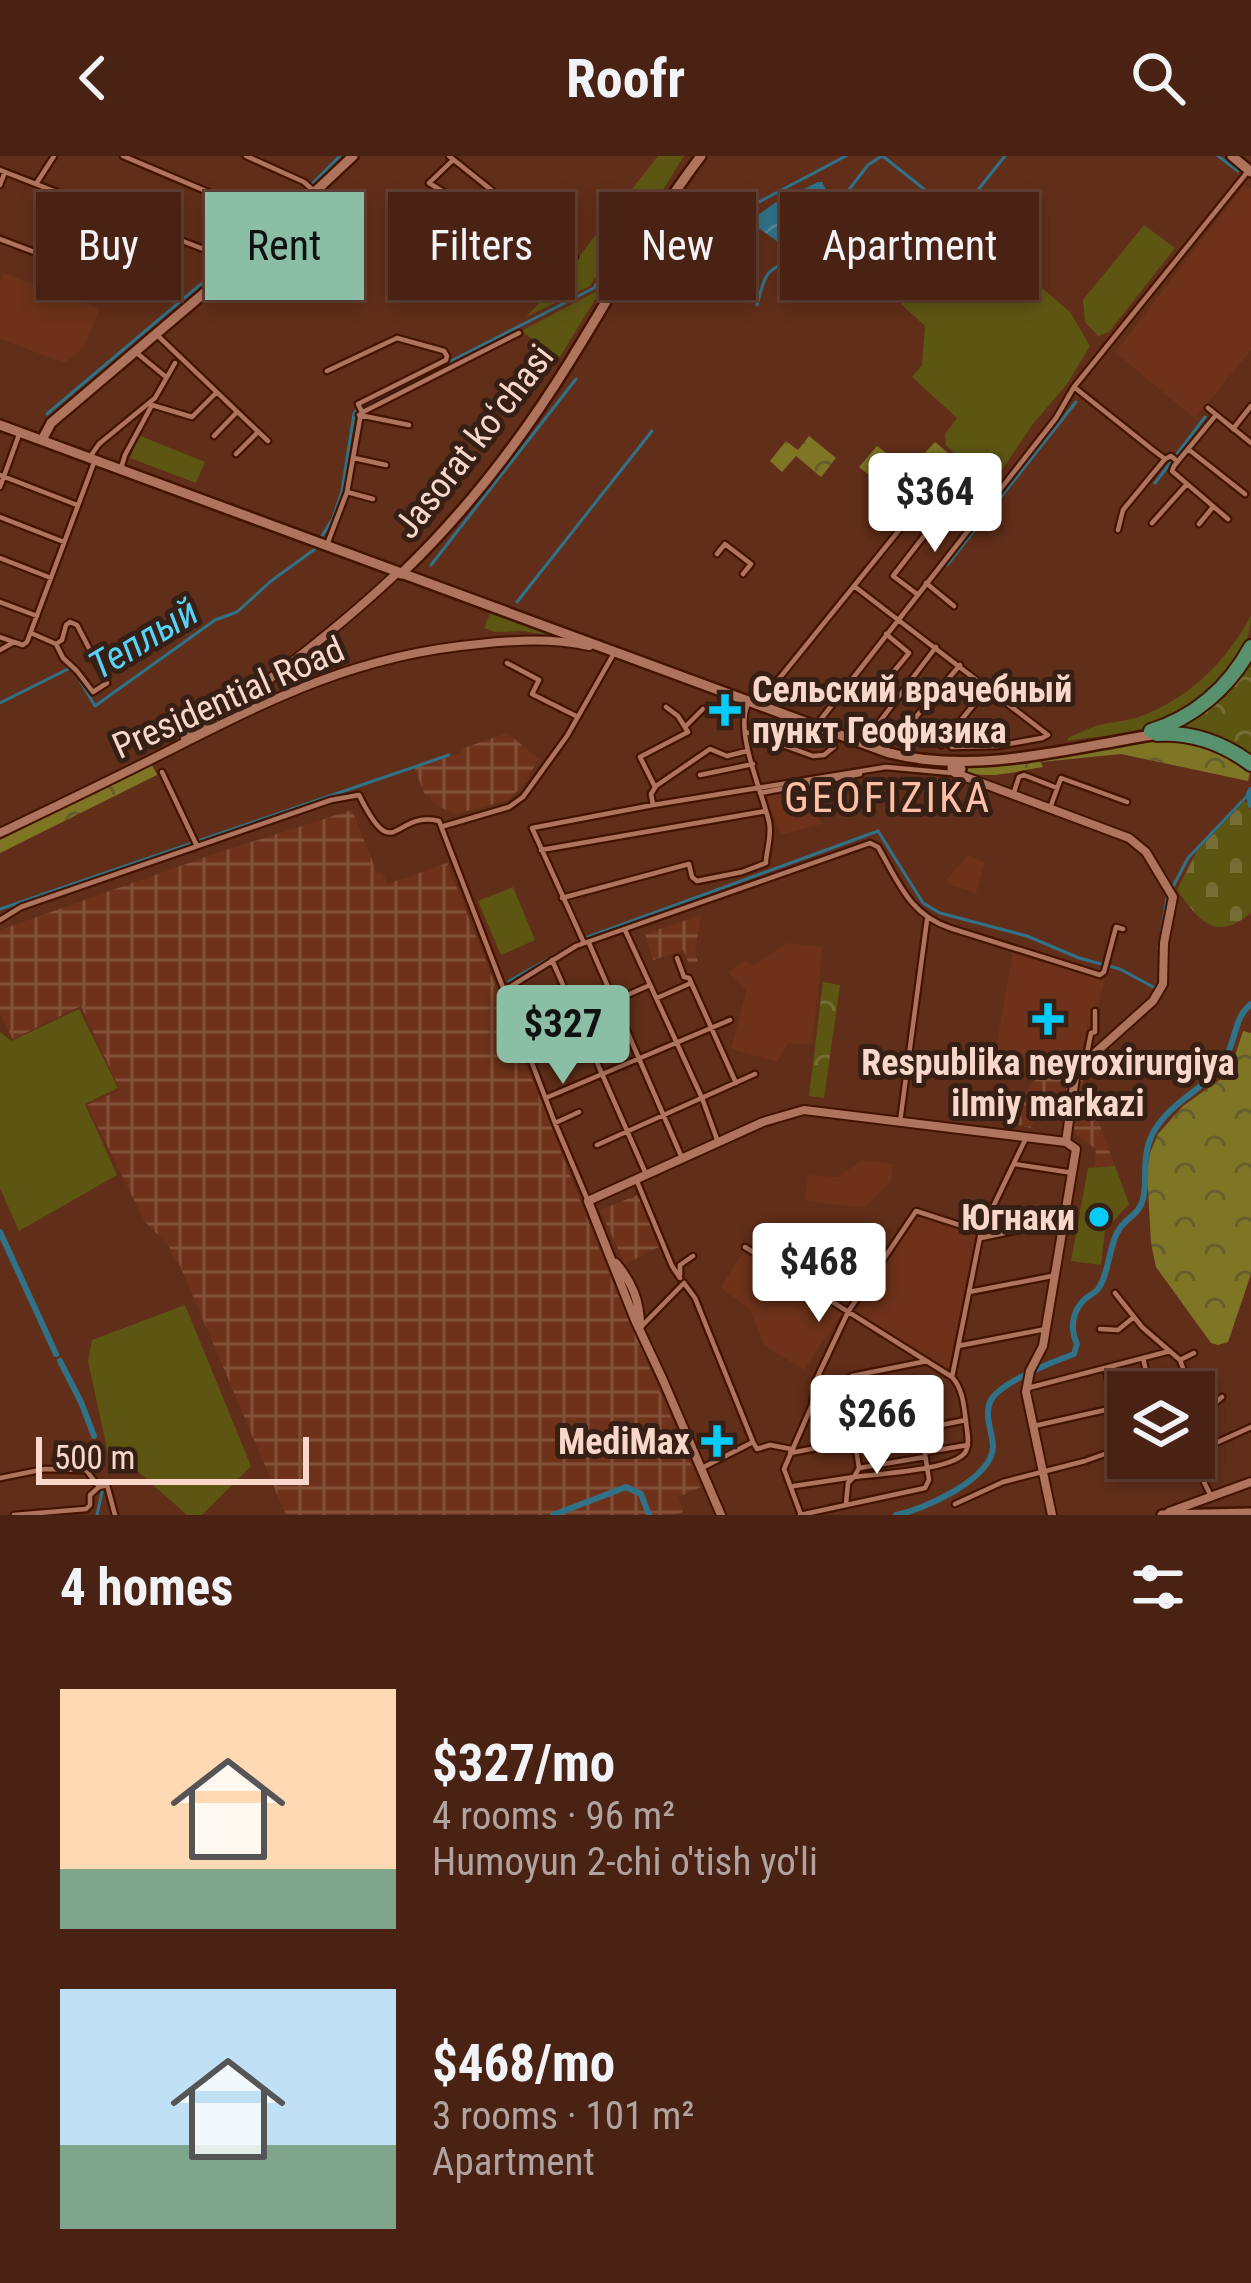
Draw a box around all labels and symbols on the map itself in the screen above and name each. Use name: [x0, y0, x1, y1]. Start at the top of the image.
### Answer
street label: Jasorat koʻchasi: [385, 337, 562, 547]
pin: $364: [864, 453, 1006, 555]
water label: Теплый: [81, 588, 206, 689]
street label: Presidential Road: [106, 628, 351, 768]
place label: Сельский врачебный пункт Геофизика: [752, 669, 1072, 752]
marker: Сельский врачебный пункт Геофизика: [709, 694, 741, 726]
district label: GEOFIZIKA: [784, 773, 992, 822]
pin: $327: [492, 985, 634, 1087]
marker: Respublika neyroxirurgiya ilmiy markazi: [1032, 1003, 1064, 1035]
place label: Respublika neyroxirurgiya ilmiy markazi: [861, 1042, 1235, 1125]
place label: Югнаки: [961, 1197, 1075, 1239]
marker: Югнаки: [1086, 1204, 1112, 1230]
pin: $468: [748, 1223, 890, 1325]
pin: $266: [806, 1375, 948, 1477]
place label: MediMax: [558, 1421, 690, 1463]
marker: MediMax: [701, 1425, 733, 1457]
scale bar: [36, 1431, 309, 1484]

